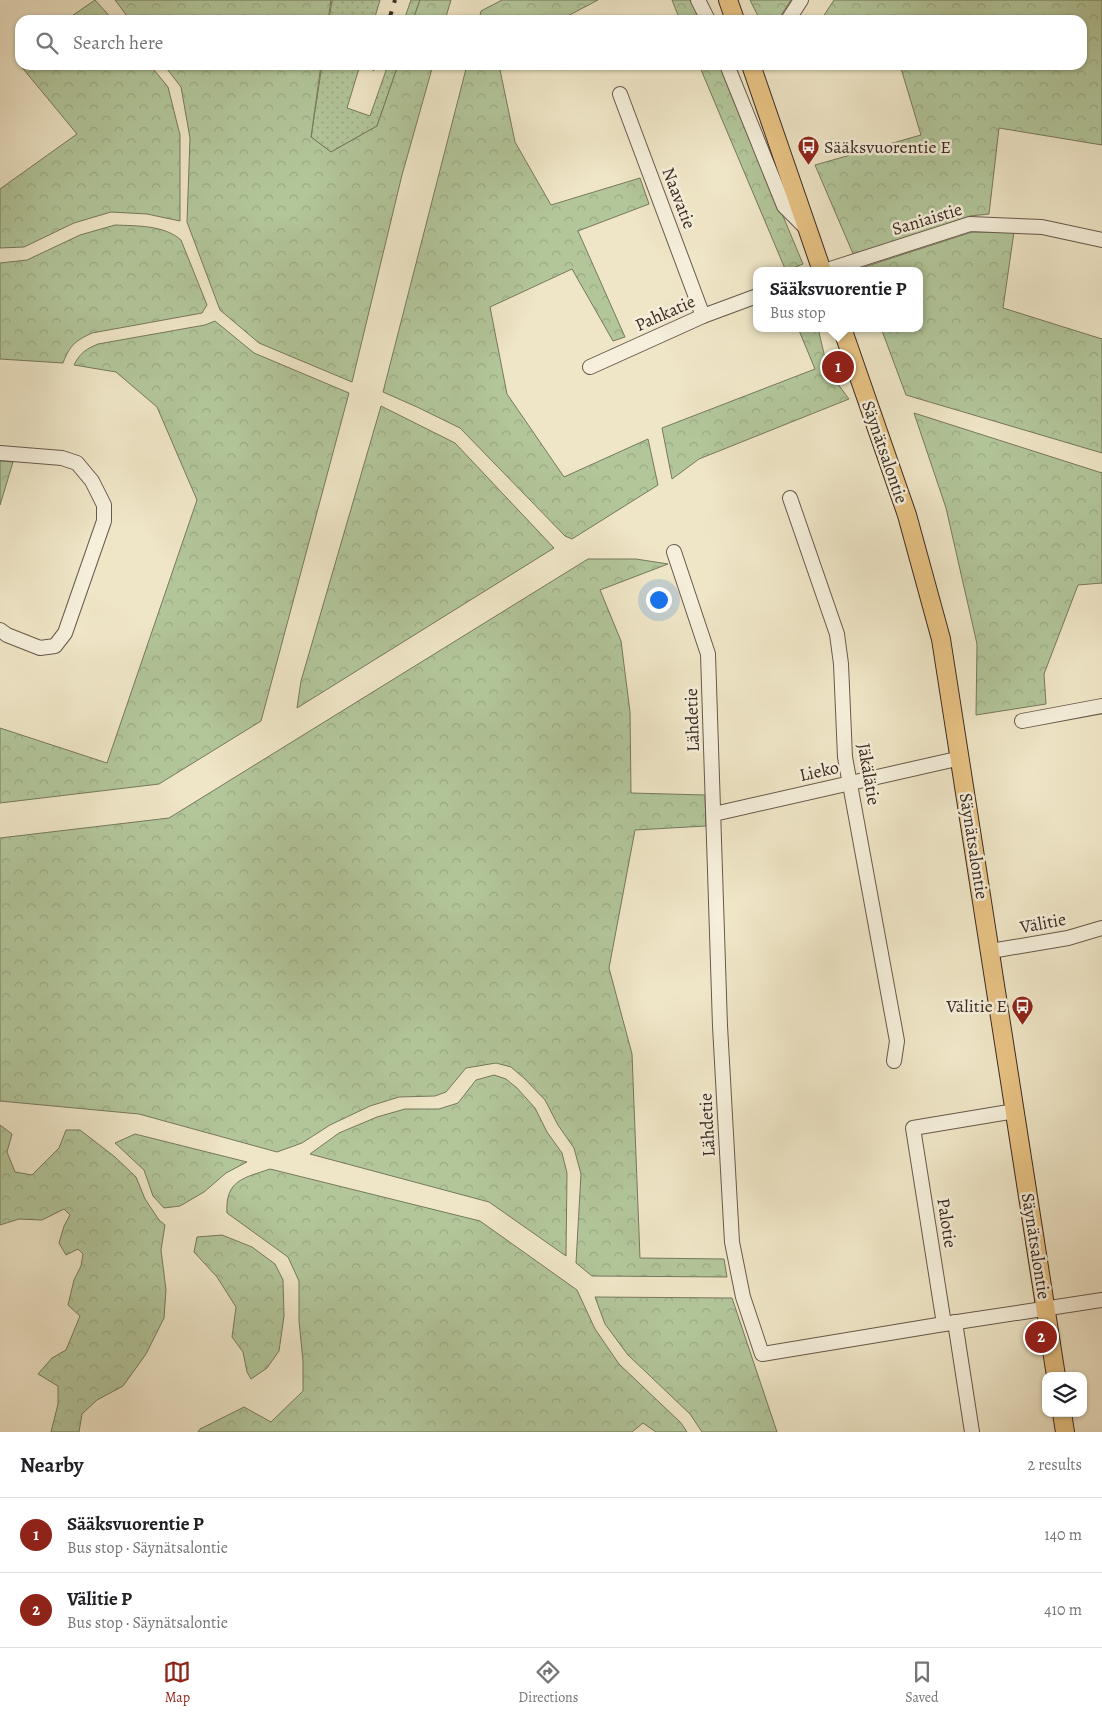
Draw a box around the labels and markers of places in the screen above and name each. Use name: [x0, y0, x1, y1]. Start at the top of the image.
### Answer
bus stop icon: Sääksvuorentie E: [796, 135, 820, 166]
place label: Sääksvuorentie E: [824, 135, 951, 159]
pin: 1: [822, 348, 854, 386]
place label: Välitie E: [945, 994, 1007, 1018]
bus stop icon: Välitie E: [1011, 994, 1035, 1025]
pin: 2: [1025, 1318, 1057, 1356]

